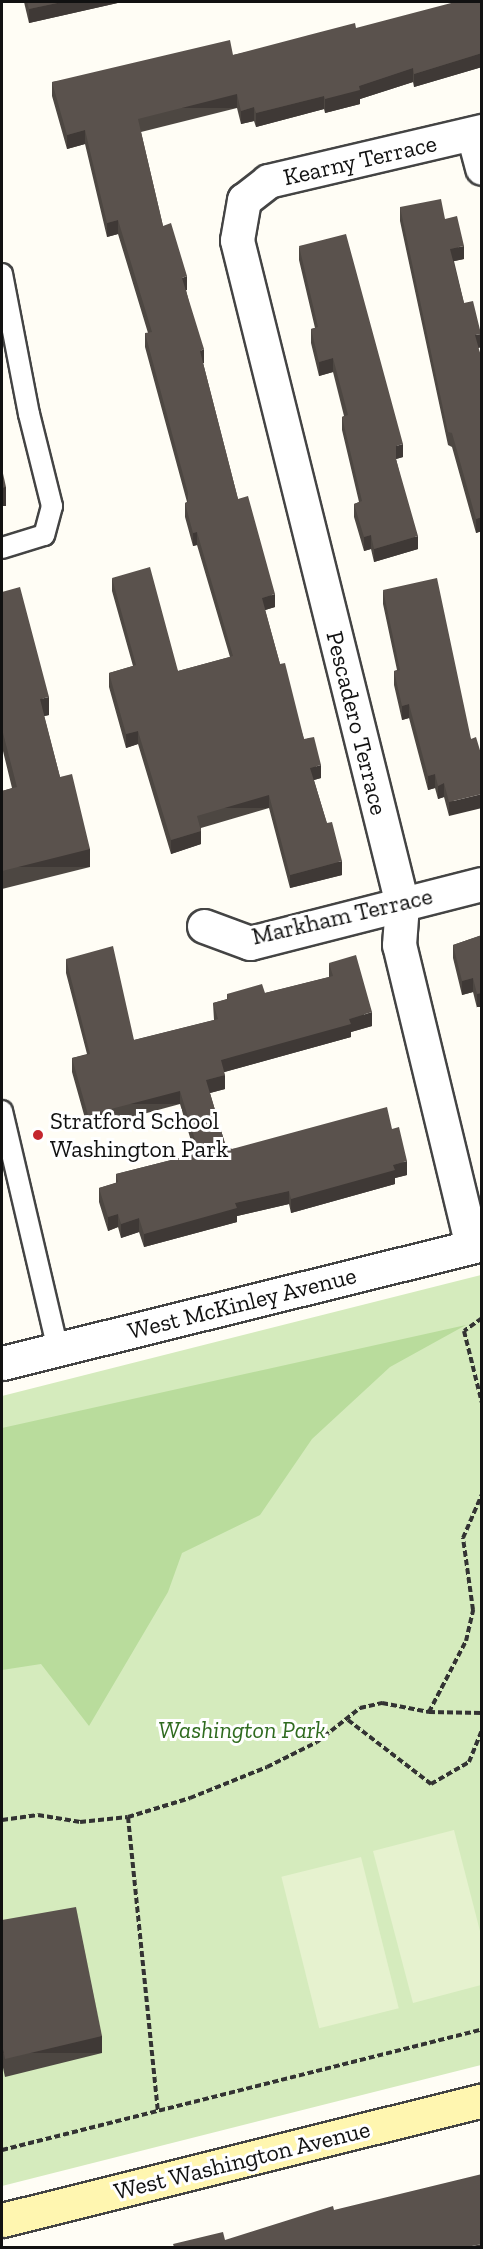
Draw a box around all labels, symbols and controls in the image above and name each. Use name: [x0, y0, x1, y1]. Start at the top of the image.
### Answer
street label: Kearny Terrace: [280, 128, 440, 192]
street label: Pescadero Terrace: [320, 628, 394, 818]
street label: Markham Terrace: [249, 881, 435, 951]
place label: Stratford School Washington Park: [50, 1107, 229, 1163]
marker: Stratford School Washington Park: [31, 1128, 45, 1142]
street label: West McKinley Avenue: [124, 1261, 360, 1345]
park label: Washington Park: [158, 1716, 326, 1744]
street label: West Washington Avenue: [110, 2114, 374, 2206]

